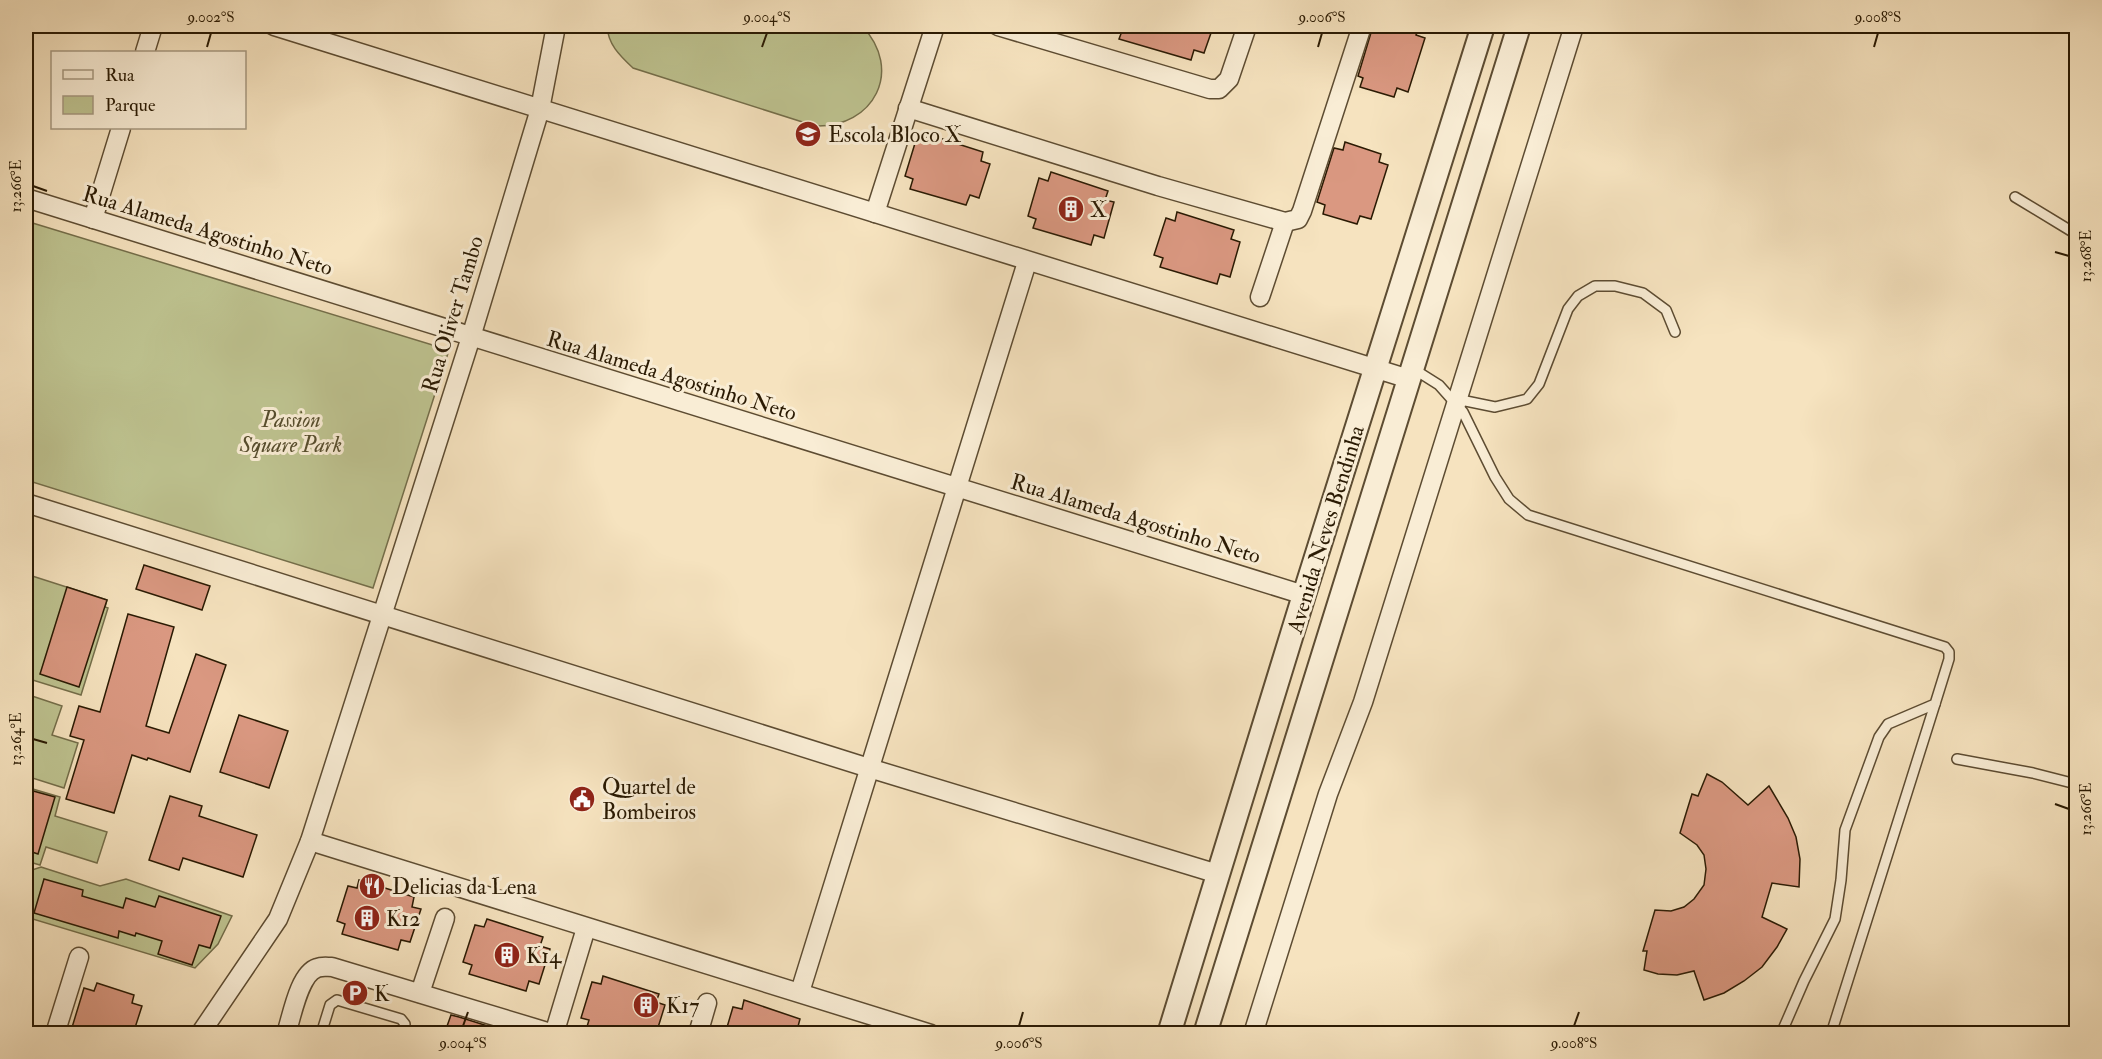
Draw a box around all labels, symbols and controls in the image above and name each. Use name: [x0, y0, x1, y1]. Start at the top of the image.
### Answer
text: 9.002°S: [186, 8, 235, 27]
text: 9.004°S: [742, 8, 791, 27]
text: 9.006°S: [1297, 8, 1346, 27]
text: 9.008°S: [1854, 8, 1901, 27]
legend: [51, 51, 246, 129]
text: Rua: [105, 64, 135, 87]
text: Parque: [105, 94, 156, 117]
school or university icon: Escola Bloco X: [793, 119, 823, 149]
place label: Escola Bloco X: [828, 121, 961, 149]
text: 13.266°E: [7, 159, 26, 212]
street label: Rua Alameda Agostinho Neto: [79, 180, 336, 282]
building icon: X: [1056, 194, 1086, 224]
place label: X: [1090, 196, 1107, 224]
text: 13.268°E: [2077, 230, 2096, 282]
street label: Rua Oliver Tambo: [416, 233, 490, 396]
street label: Rua Alameda Agostinho Neto: [543, 325, 800, 427]
park label: Passion Square Park: [239, 406, 342, 459]
street label: Avenida Neves Bendinha: [1281, 421, 1371, 638]
street label: Rua Alameda Agostinho Neto: [1007, 468, 1264, 570]
text: 13.264°E: [7, 712, 26, 766]
place label: Quartel de Bombeiros: [602, 773, 696, 826]
text: 13.266°E: [2077, 782, 2096, 835]
public building icon: Quartel de Bombeiros: [567, 784, 597, 814]
restaurant icon: Delicias da Lena: [357, 871, 387, 901]
place label: Delicias da Lena: [392, 873, 537, 901]
building icon: K12: [352, 903, 382, 933]
place label: K12: [386, 905, 420, 933]
building icon: K14: [492, 940, 522, 970]
place label: K14: [526, 942, 562, 970]
parking icon: K: [340, 978, 370, 1008]
place label: K: [374, 980, 390, 1008]
building icon: K17: [631, 990, 661, 1020]
place label: K17: [666, 992, 699, 1020]
text: 9.004°S: [438, 1034, 487, 1053]
text: 9.006°S: [994, 1034, 1043, 1053]
text: 9.008°S: [1550, 1034, 1597, 1053]

